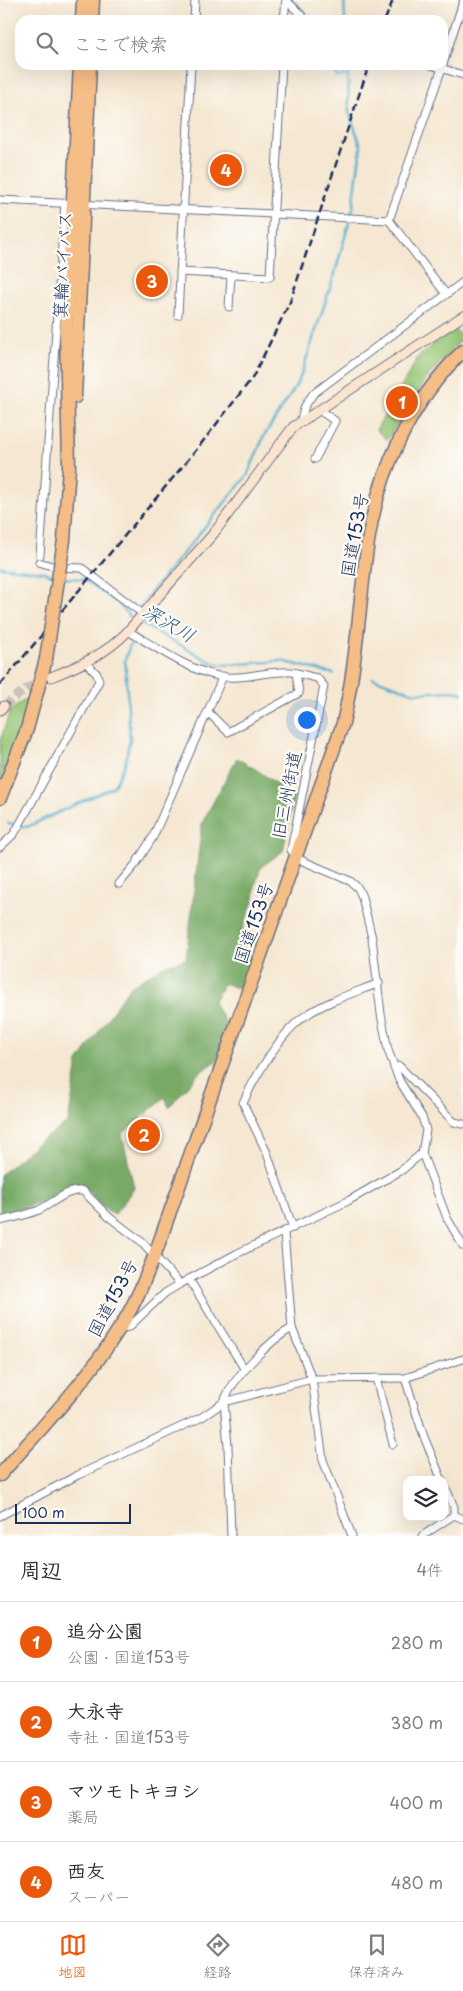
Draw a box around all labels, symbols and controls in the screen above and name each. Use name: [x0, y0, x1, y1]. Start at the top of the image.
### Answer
search box: [15, 15, 448, 70]
icon: search: [33, 29, 61, 57]
text: ここで検索: [73, 29, 168, 57]
pin: 4: [210, 151, 242, 189]
street label: 箕輪バイパス: [45, 210, 78, 319]
pin: 3: [136, 262, 168, 300]
pin: 1: [386, 383, 418, 421]
street label: 国道153号: [333, 490, 374, 579]
water label: 深沢川: [138, 596, 201, 649]
your location: [294, 707, 320, 733]
street label: 旧三州街道: [264, 748, 307, 841]
street label: 国道153号: [226, 878, 279, 967]
pin: 2: [128, 1116, 160, 1154]
street label: 国道153号: [80, 1253, 144, 1341]
map controls: [403, 1476, 448, 1521]
button: layers: [403, 1476, 448, 1521]
scale bar: [15, 1501, 131, 1524]
text: 100 m: [22, 1502, 65, 1523]
text: 周辺: [20, 1553, 62, 1585]
text: 4件: [416, 1557, 443, 1581]
text: 追分公園: [67, 1616, 143, 1644]
text: 1: [32, 1630, 40, 1654]
text: 280 m: [391, 1630, 443, 1654]
text: 公園 · 国道153号: [67, 1644, 190, 1668]
text: 大永寺: [67, 1696, 124, 1724]
text: 2: [30, 1710, 42, 1734]
text: 380 m: [391, 1710, 443, 1734]
text: 寺社 · 国道153号: [67, 1724, 190, 1748]
text: マツモトキヨシ: [67, 1776, 200, 1804]
text: 3: [31, 1790, 41, 1814]
text: 400 m: [390, 1790, 443, 1814]
text: 薬局: [67, 1804, 99, 1828]
text: 西友: [67, 1856, 105, 1884]
text: 4: [31, 1870, 41, 1894]
text: 480 m: [391, 1870, 443, 1894]
text: スーパー: [67, 1884, 130, 1908]
tab: 地図: [59, 1931, 87, 1982]
tab: 経路: [204, 1931, 232, 1982]
tab: 保存済み: [349, 1931, 405, 1982]

